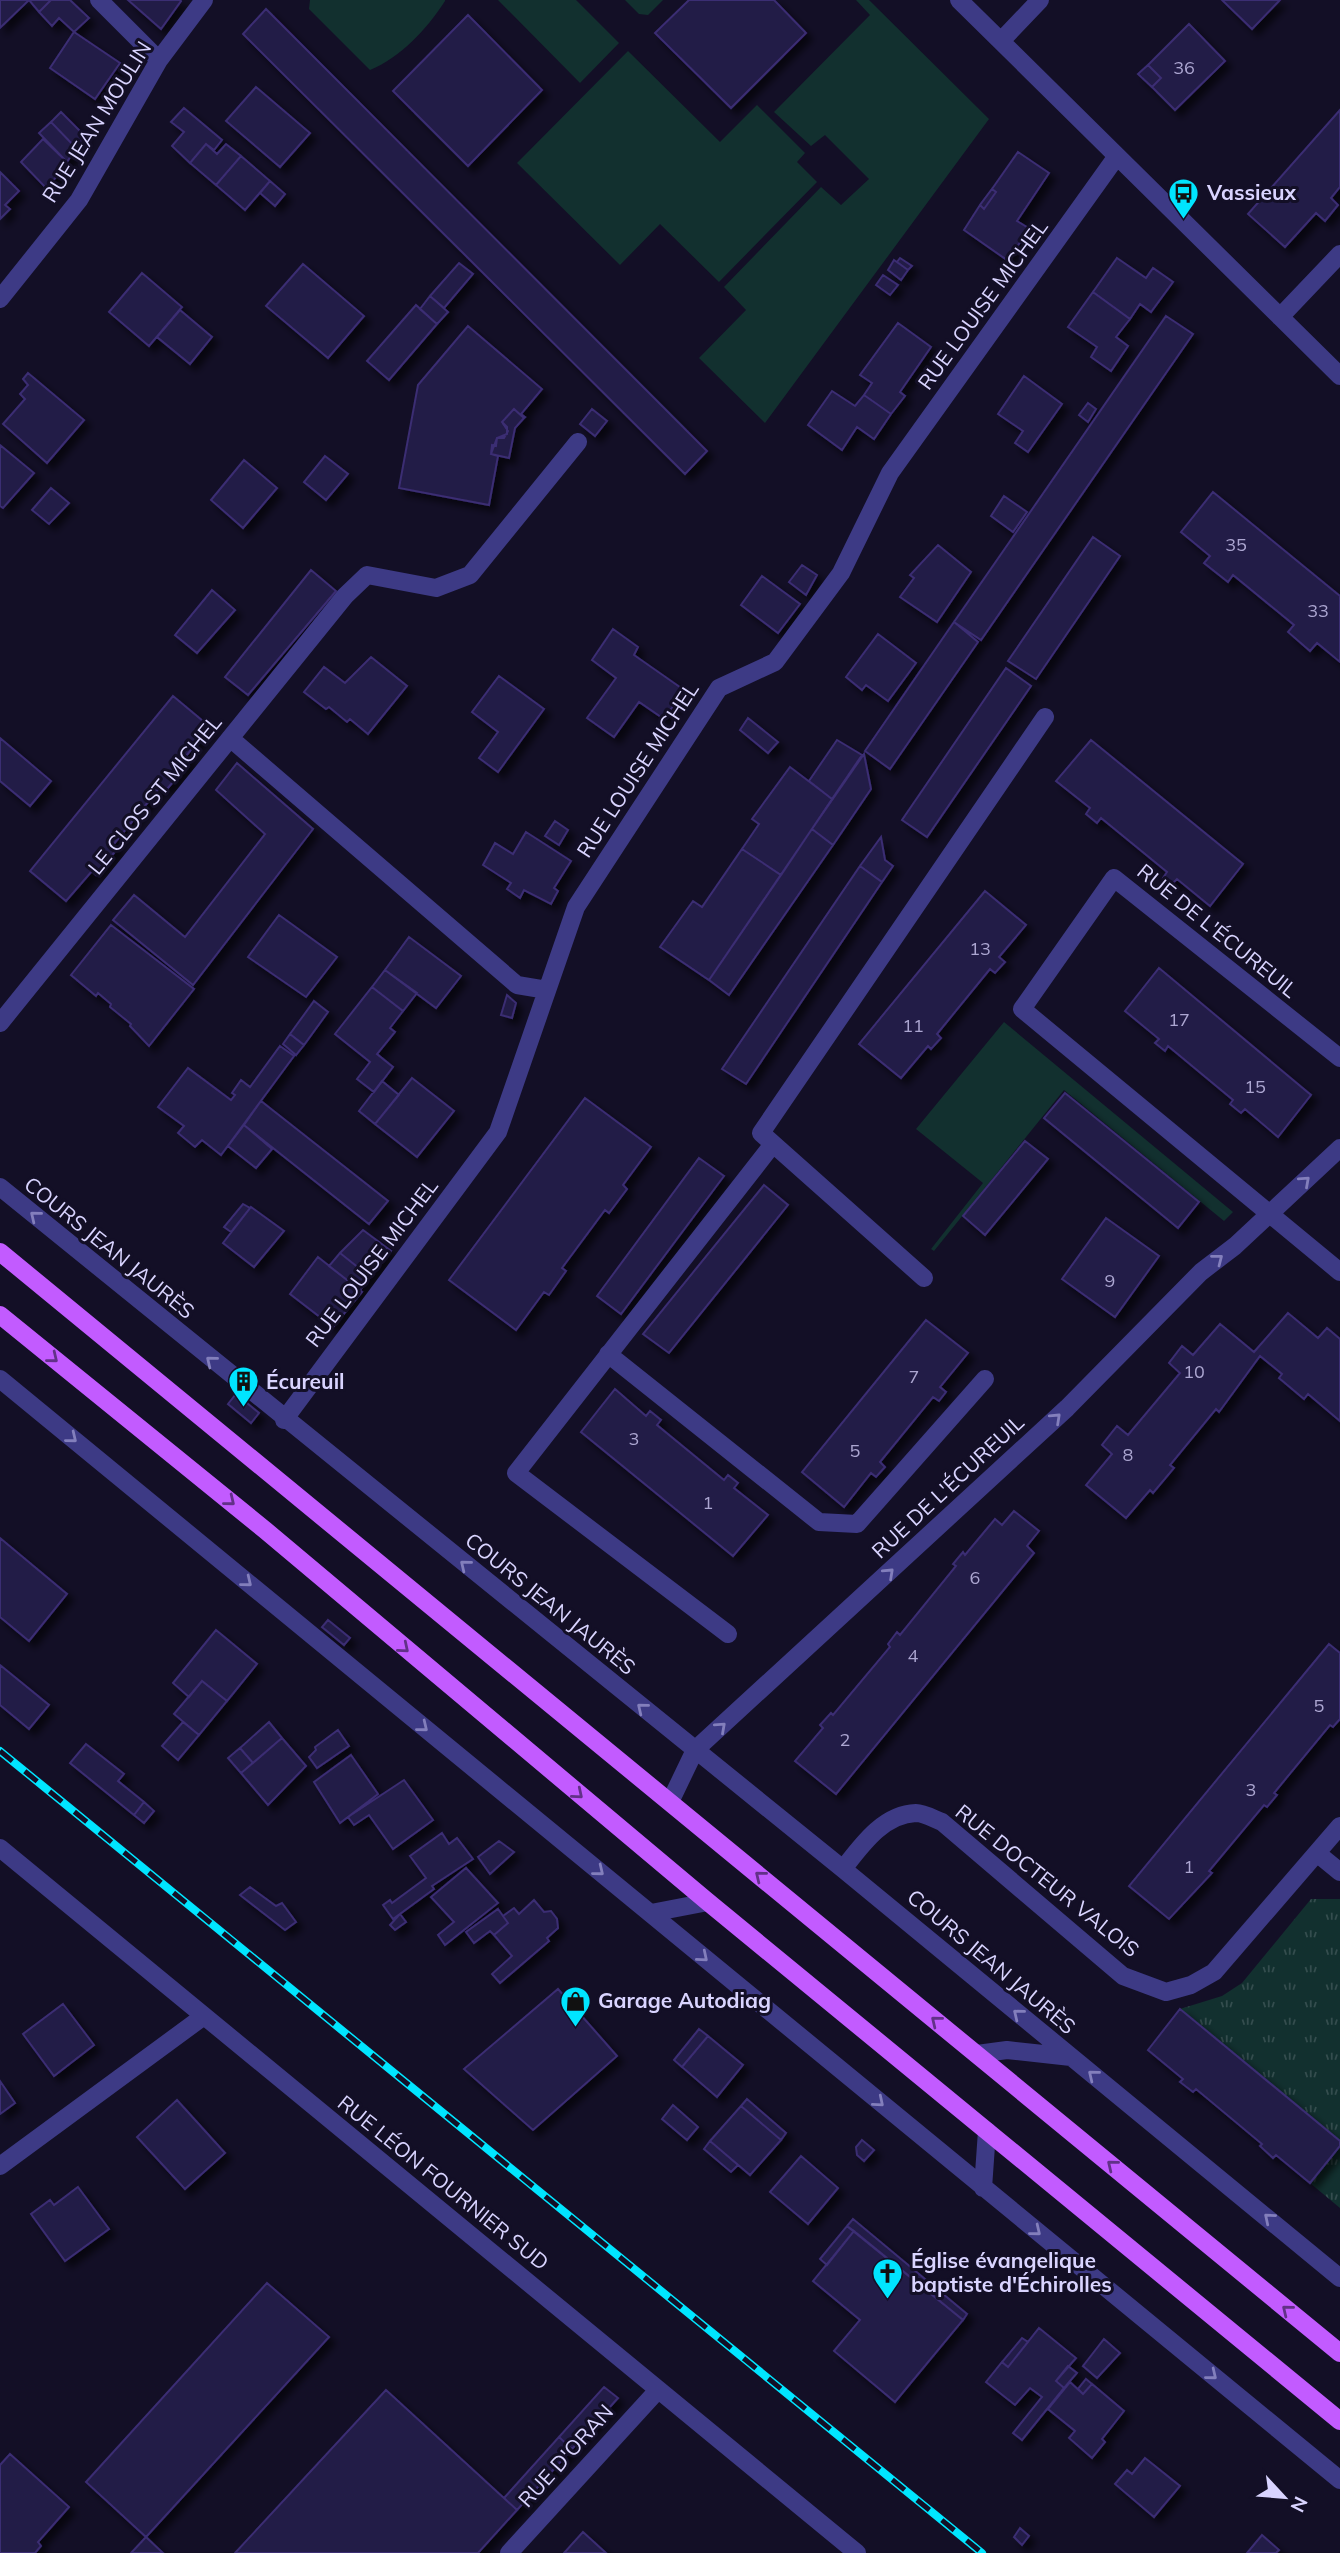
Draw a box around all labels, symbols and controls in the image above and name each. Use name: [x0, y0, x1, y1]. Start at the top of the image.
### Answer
street label: RUE JEAN MOULIN: [36, 36, 156, 207]
house number: 36: [1173, 56, 1195, 79]
bus stop icon: Vassieux: [1167, 176, 1201, 220]
place label: Vassieux: [1206, 179, 1296, 205]
street label: RUE LOUISE MICHEL: [912, 214, 1053, 395]
house number: 35: [1225, 533, 1247, 556]
house number: 33: [1307, 599, 1329, 622]
street label: RUE LOUISE MICHEL: [571, 676, 704, 862]
street label: LE CLOS ST MICHEL: [82, 709, 227, 879]
street label: RUE DE L'ÉCUREUIL: [1132, 858, 1303, 1003]
house number: 13: [969, 937, 991, 960]
house number: 17: [1168, 1008, 1190, 1031]
house number: 11: [902, 1014, 924, 1037]
house number: 15: [1244, 1075, 1266, 1098]
street label: COURS JEAN JAURÈS: [19, 1171, 200, 1324]
street label: RUE LOUISE MICHEL: [299, 1173, 443, 1352]
one-way arrow: [1297, 1176, 1310, 1189]
one-way arrow: [31, 1212, 43, 1225]
one-way arrow: [1210, 1254, 1223, 1267]
house number: 9: [1105, 1269, 1115, 1292]
one-way arrow: [45, 1350, 58, 1362]
one-way arrow: [207, 1356, 219, 1369]
house number: 10: [1183, 1360, 1205, 1383]
building icon: Écureuil: [226, 1365, 260, 1409]
house number: 7: [909, 1365, 919, 1388]
place label: Écureuil: [266, 1368, 345, 1394]
street label: RUE DE L'ÉCUREUIL: [866, 1409, 1029, 1563]
one-way arrow: [1048, 1414, 1061, 1427]
house number: 3: [629, 1427, 639, 1450]
one-way arrow: [64, 1429, 76, 1442]
house number: 5: [850, 1439, 861, 1462]
house number: 8: [1123, 1443, 1133, 1466]
house number: 1: [703, 1491, 713, 1514]
one-way arrow: [222, 1493, 234, 1506]
street label: COURS JEAN JAURÈS: [460, 1527, 641, 1680]
one-way arrow: [460, 1561, 473, 1573]
house number: 6: [970, 1566, 980, 1589]
one-way arrow: [881, 1569, 894, 1581]
one-way arrow: [239, 1574, 252, 1586]
one-way arrow: [395, 1640, 408, 1652]
house number: 4: [908, 1644, 919, 1667]
house number: 5: [1314, 1694, 1325, 1717]
one-way arrow: [637, 1703, 649, 1716]
one-way arrow: [415, 1718, 427, 1731]
one-way arrow: [713, 1722, 726, 1735]
house number: 2: [840, 1728, 850, 1751]
house number: 3: [1246, 1778, 1256, 1801]
one-way arrow: [570, 1786, 583, 1798]
street label: RUE DOCTEUR VALOIS: [951, 1798, 1145, 1962]
house number: 1: [1184, 1855, 1194, 1878]
one-way arrow: [590, 1863, 603, 1875]
one-way arrow: [756, 1872, 769, 1884]
street label: COURS JEAN JAURÈS: [902, 1883, 1081, 2039]
one-way arrow: [695, 1949, 708, 1961]
shop icon: Garage Autodiag: [558, 1984, 592, 2028]
place label: Garage Autodiag: [598, 1987, 771, 2013]
one-way arrow: [1013, 2010, 1026, 2022]
one-way arrow: [932, 2016, 944, 2029]
one-way arrow: [1088, 2070, 1100, 2083]
street label: RUE LÉON FOURNIER SUD: [333, 2089, 554, 2275]
one-way arrow: [871, 2093, 883, 2106]
one-way arrow: [1107, 2161, 1120, 2173]
one-way arrow: [1265, 2214, 1278, 2226]
one-way arrow: [1028, 2223, 1041, 2235]
place label: Église évangelique baptiste d'Échirolles: [911, 2247, 1112, 2297]
church icon: Église évangelique baptiste d'Échirolles: [871, 2256, 905, 2300]
one-way arrow: [1283, 2306, 1296, 2318]
one-way arrow: [1204, 2367, 1217, 2379]
street label: RUE D'ORAN: [512, 2398, 618, 2512]
north arrow: [1249, 2462, 1319, 2532]
text: N: [1285, 2493, 1313, 2516]

